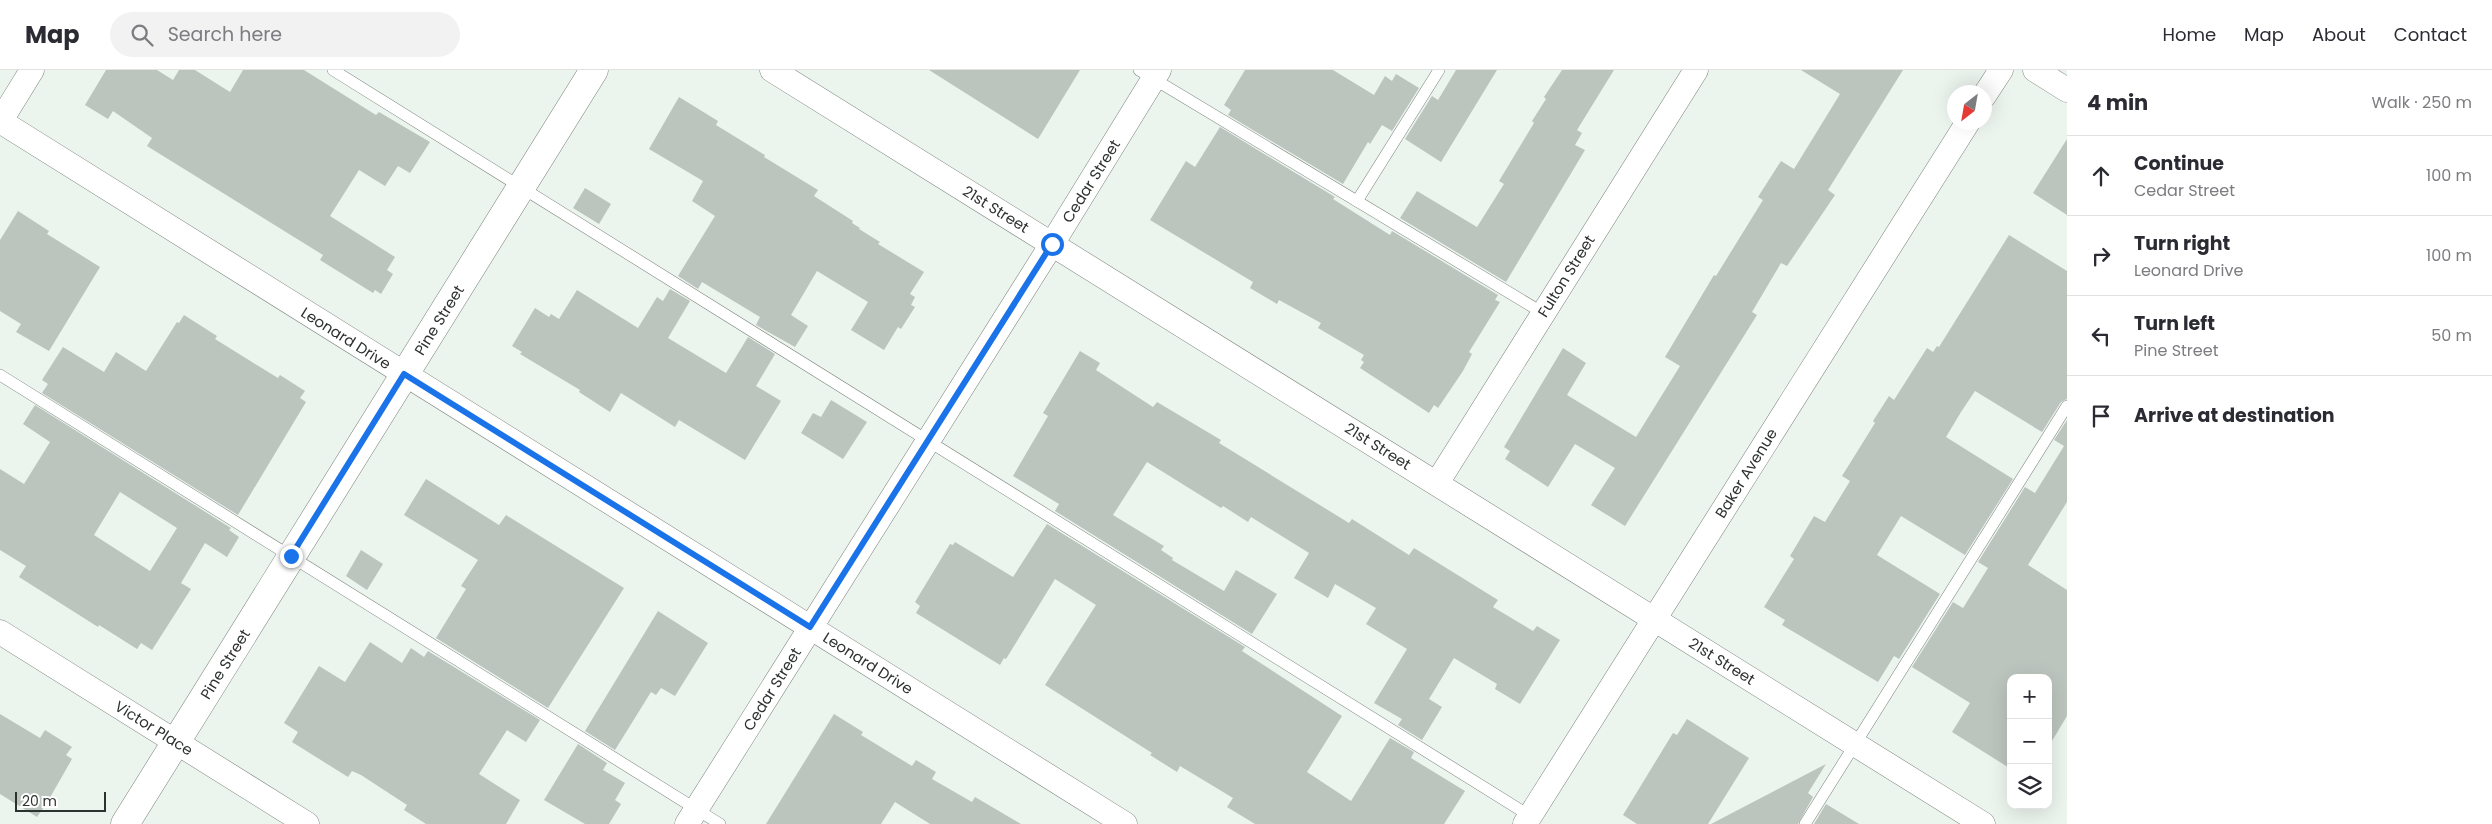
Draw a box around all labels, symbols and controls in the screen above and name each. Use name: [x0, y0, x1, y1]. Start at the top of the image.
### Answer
search box: [110, 12, 460, 57]
text: Map: [25, 18, 80, 51]
icon: search: [128, 21, 156, 49]
text: Search here: [168, 21, 282, 48]
text: Home: [2162, 22, 2216, 47]
text: Map: [2244, 22, 2284, 47]
text: About: [2312, 22, 2366, 47]
text: Contact: [2394, 22, 2467, 47]
north arrow: [1947, 85, 1992, 130]
text: 4 min: [2087, 88, 2148, 117]
text: Walk · 250 m: [2371, 91, 2472, 114]
street label: Cedar Street: [1057, 135, 1125, 227]
text: Continue: [2134, 150, 2224, 177]
icon: ahead: [2087, 162, 2115, 190]
text: 100 m: [2426, 164, 2472, 187]
text: Cedar Street: [2134, 179, 2235, 202]
street label: 21st Street: [959, 180, 1033, 238]
text: Turn right: [2134, 230, 2230, 257]
street label: Fulton Street: [1532, 231, 1600, 321]
route start: [1041, 233, 1064, 256]
icon: right: [2087, 242, 2115, 270]
text: 100 m: [2426, 244, 2472, 267]
text: Leonard Drive: [2134, 259, 2243, 282]
street label: Pine Street: [409, 281, 469, 359]
street label: Leonard Drive: [297, 302, 395, 374]
text: Turn left: [2134, 310, 2215, 337]
icon: left: [2087, 322, 2115, 350]
text: 50 m: [2431, 324, 2472, 347]
text: Pine Street: [2134, 339, 2218, 362]
icon: arrive: [2087, 402, 2115, 430]
text: Arrive at destination: [2134, 402, 2335, 429]
street label: 21st Street: [1341, 417, 1415, 475]
street label: Baker Avenue: [1710, 424, 1782, 522]
route end: [280, 545, 303, 568]
street label: Pine Street: [195, 625, 255, 703]
street label: Leonard Drive: [819, 627, 917, 699]
street label: 21st Street: [1685, 632, 1759, 690]
street label: Cedar Street: [738, 643, 806, 735]
map controls: [2007, 674, 2052, 809]
button: +: [2007, 674, 2052, 719]
street label: Victor Place: [111, 696, 197, 760]
button: −: [2007, 719, 2052, 764]
button: layers: [2007, 764, 2052, 809]
scale bar: [15, 789, 106, 812]
text: 20 m: [22, 791, 57, 811]

